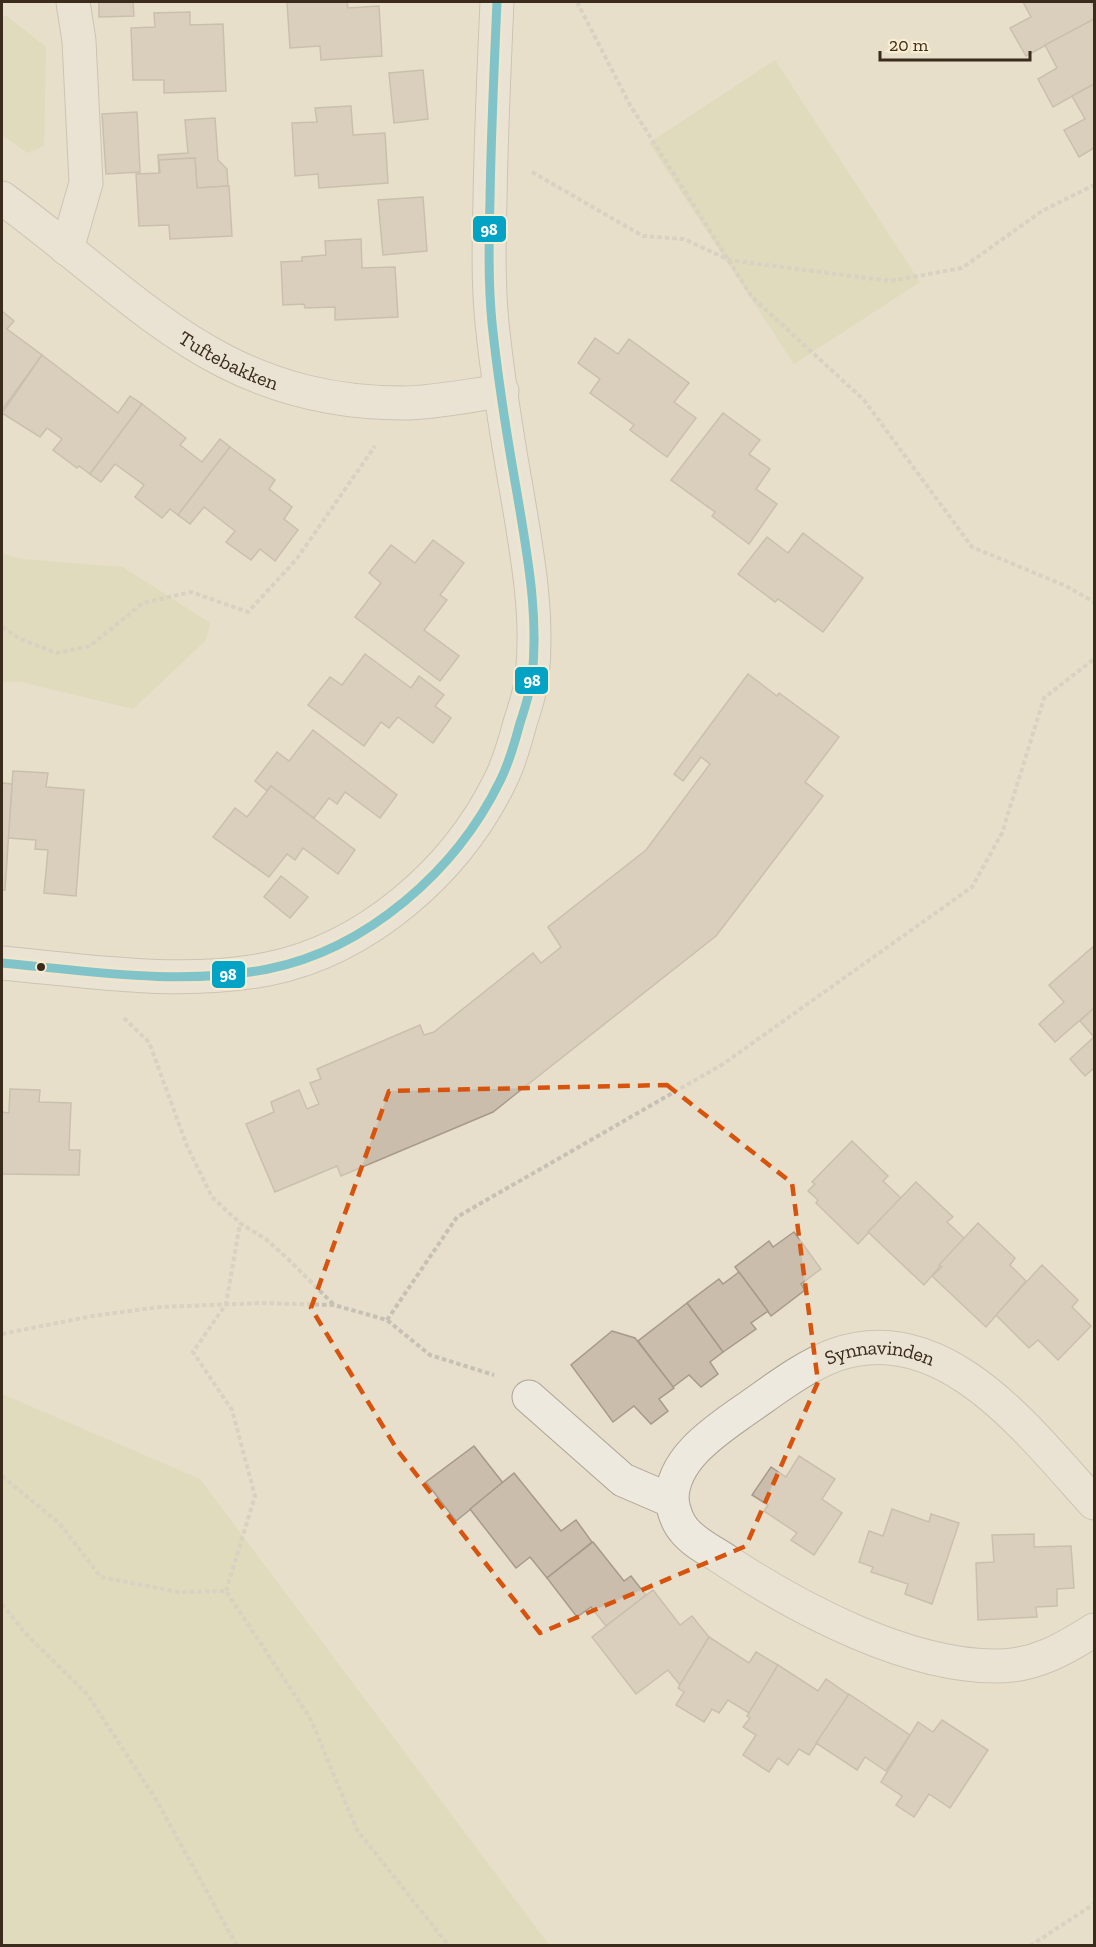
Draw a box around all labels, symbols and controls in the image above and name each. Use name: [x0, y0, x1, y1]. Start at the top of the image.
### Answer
scale bar: [880, 24, 1030, 62]
text: 20 m: [889, 34, 929, 56]
line badge: 98: [472, 215, 507, 243]
text: 98: [480, 220, 498, 239]
street label: Tuftebakken: [174, 325, 282, 395]
line badge: 98: [514, 666, 549, 695]
text: 98: [523, 671, 541, 690]
line badge: 98: [211, 960, 246, 989]
unlabelled marker: [35, 961, 47, 973]
text: 98: [219, 965, 237, 984]
street label: Synnavinden: [821, 1335, 939, 1371]

